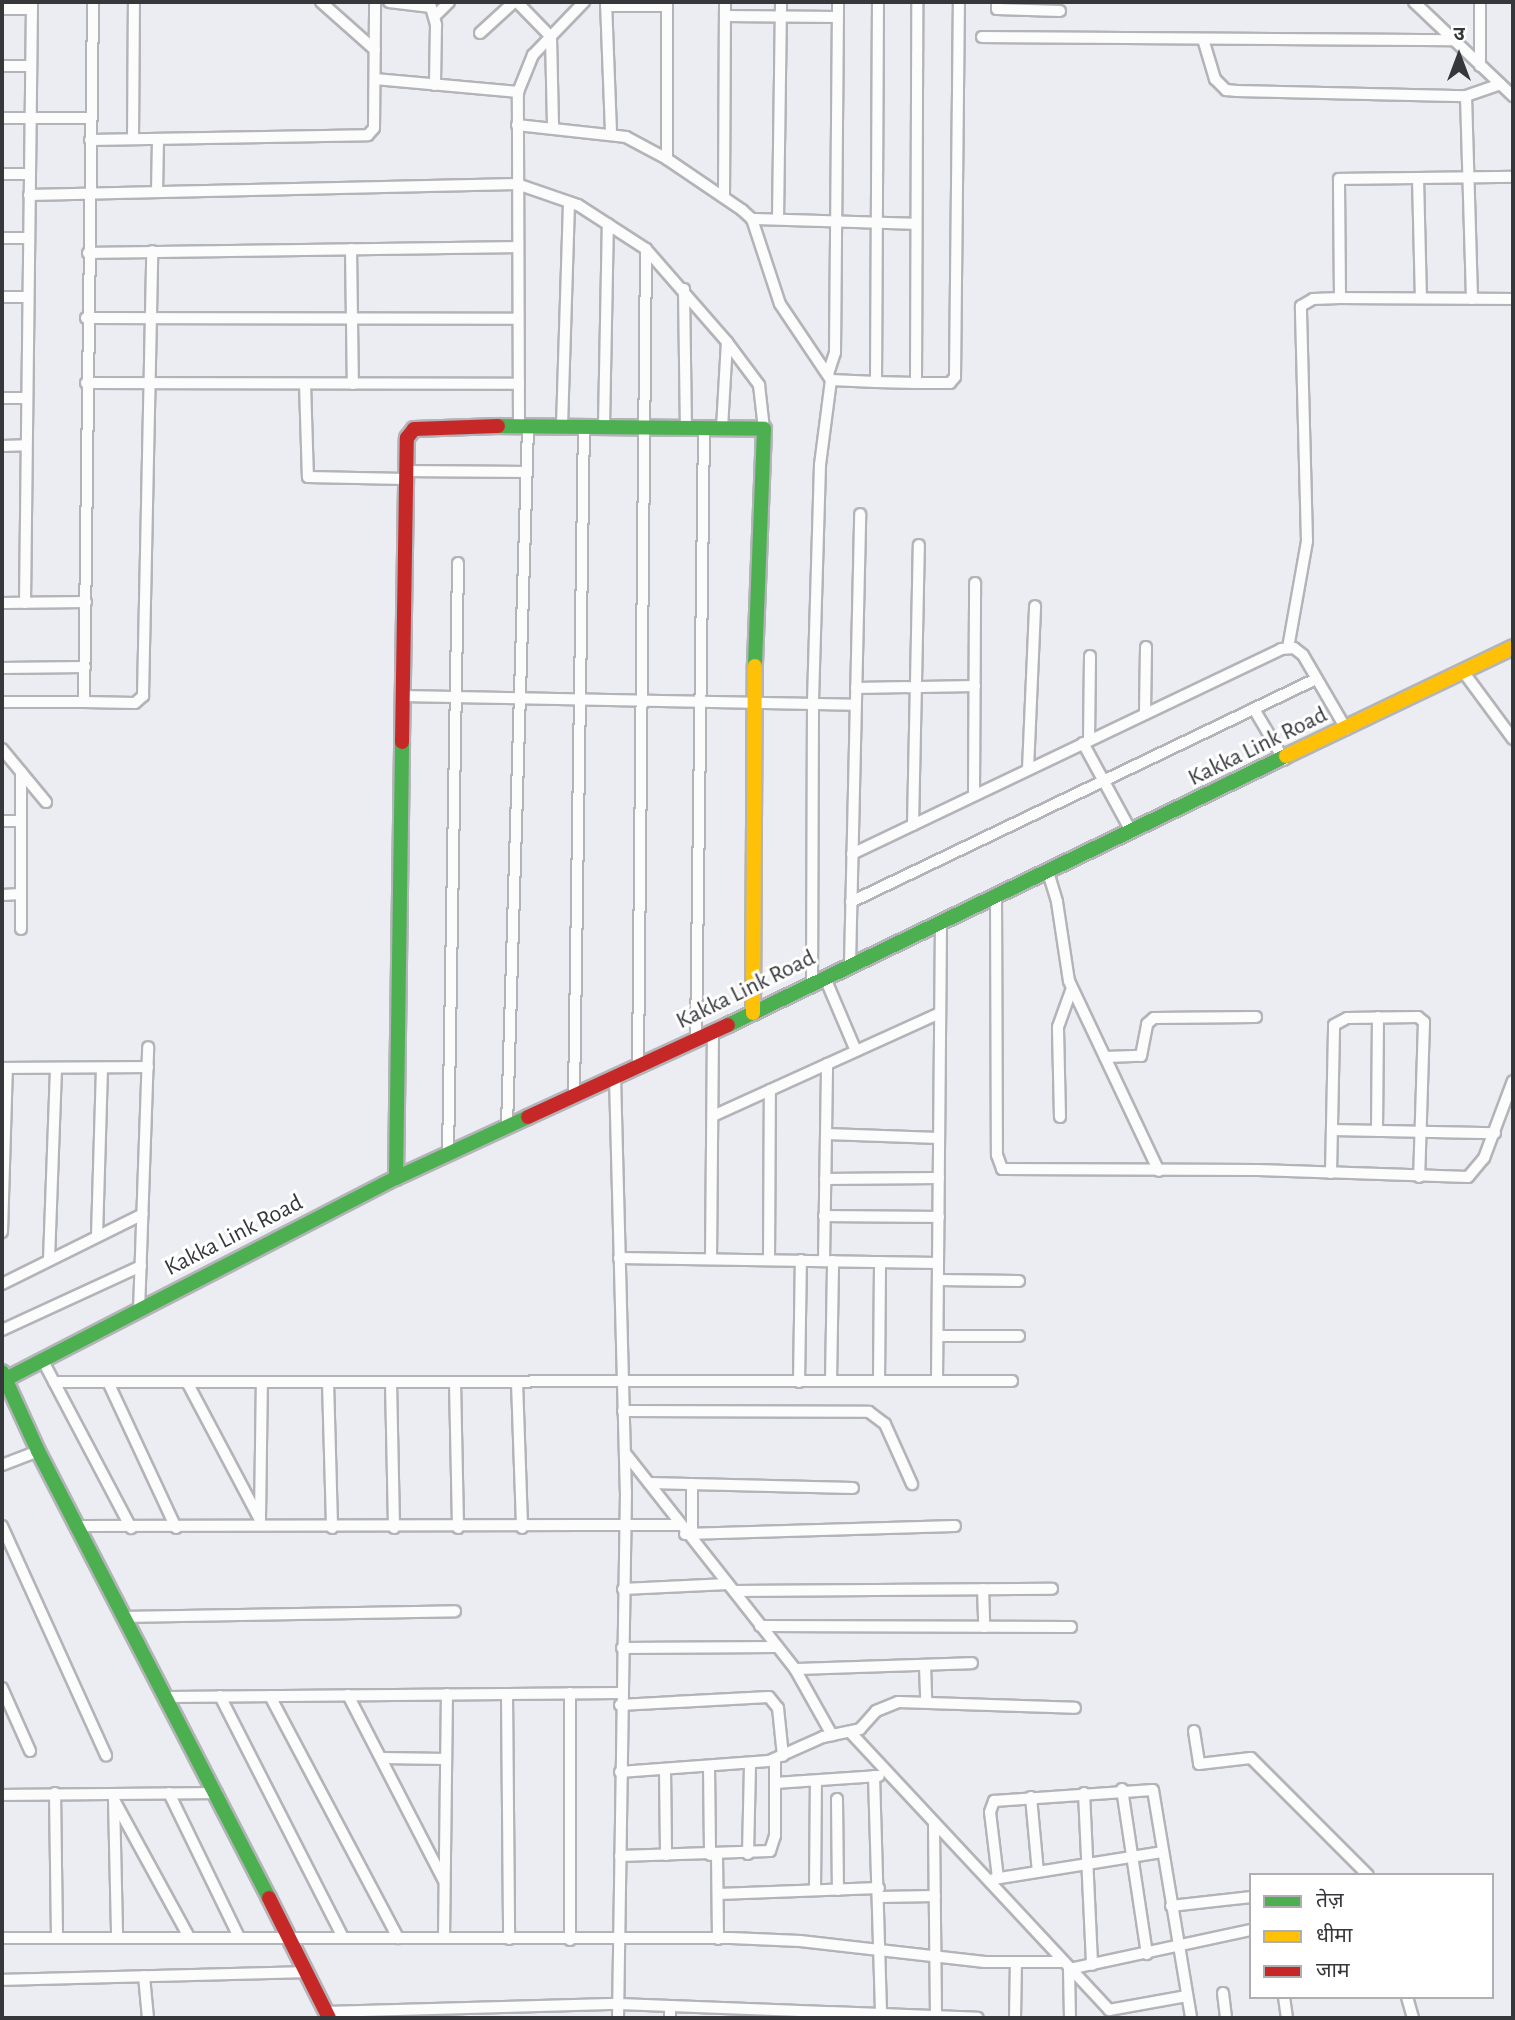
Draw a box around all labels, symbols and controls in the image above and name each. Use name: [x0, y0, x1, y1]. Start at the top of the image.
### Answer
north arrow: [1424, 21, 1494, 91]
text: उ: [1453, 25, 1465, 44]
street label: Kakka Link Road: [1184, 701, 1332, 793]
street label: Kakka Link Road: [672, 944, 820, 1036]
street label: Kakka Link Road: [160, 1189, 308, 1283]
legend: [1249, 1873, 1494, 1999]
text: तेज़: [1316, 1890, 1344, 1911]
text: धीमा: [1316, 1925, 1352, 1946]
text: जाम: [1316, 1960, 1350, 1981]

